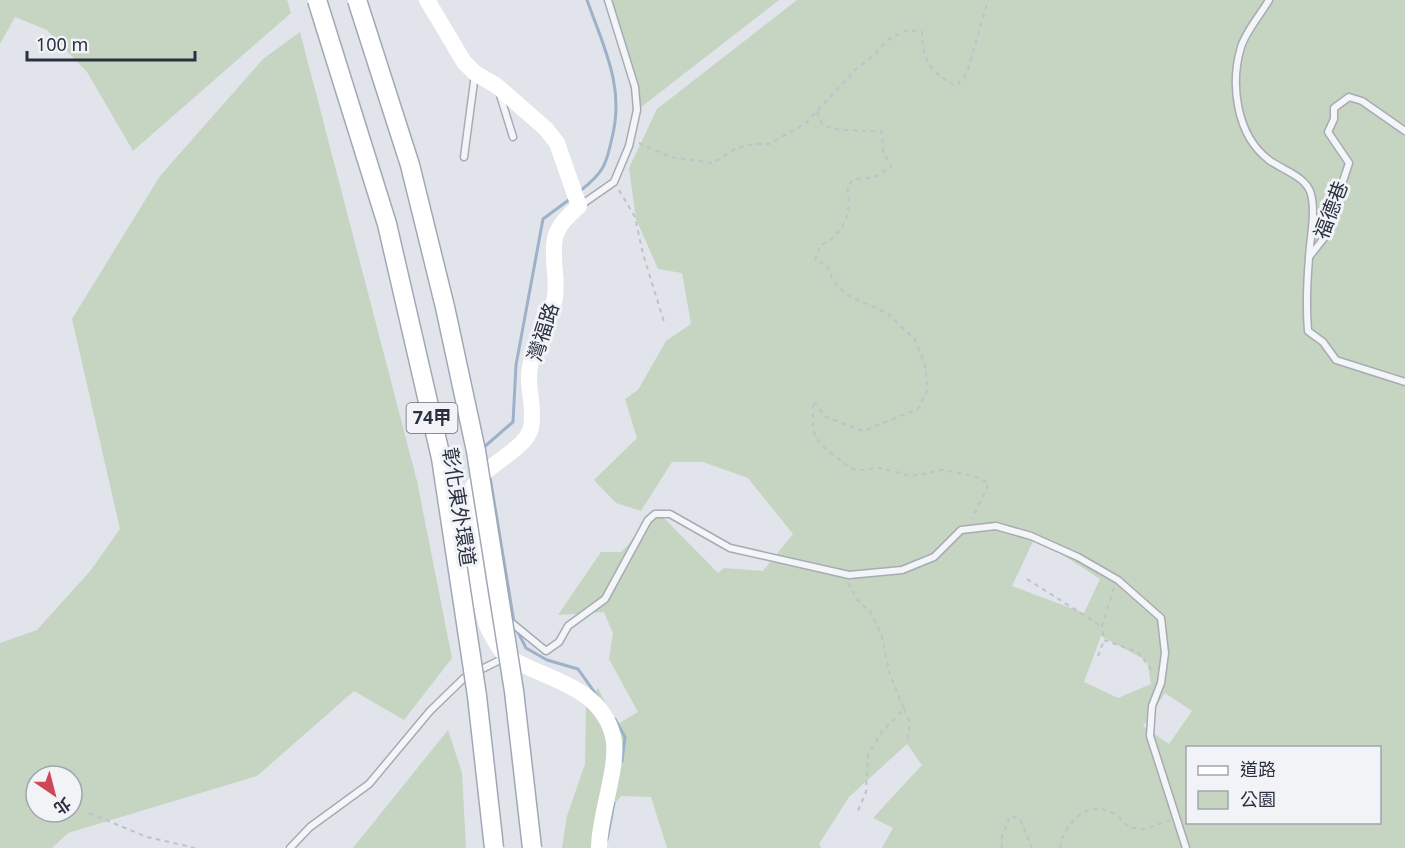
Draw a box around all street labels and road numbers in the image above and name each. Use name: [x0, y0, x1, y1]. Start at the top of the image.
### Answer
street label: 福德巷: [1307, 177, 1354, 243]
street label: 灣福路: [520, 299, 565, 365]
road number: 74甲: [406, 403, 458, 433]
street label: 彰化東外環道: [437, 446, 482, 568]

